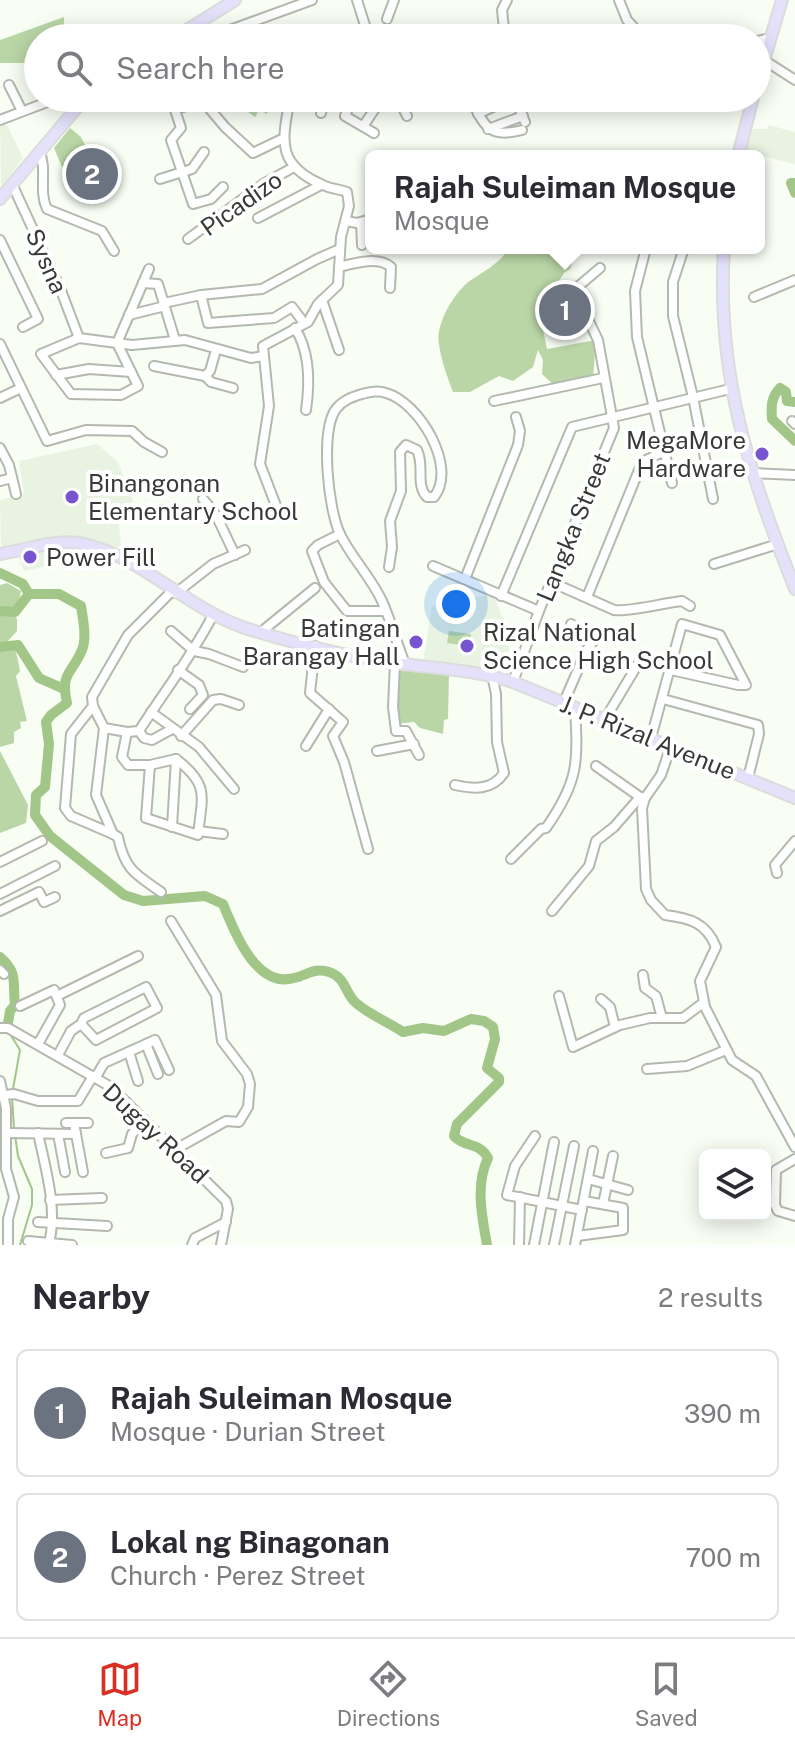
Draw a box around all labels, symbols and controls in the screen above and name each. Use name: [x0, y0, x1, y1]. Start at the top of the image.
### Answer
search box: [24, 24, 771, 112]
icon: search: [52, 46, 96, 90]
text: Search here: [116, 50, 284, 86]
pin: 2: [66, 144, 118, 204]
popup: [365, 150, 765, 254]
street label: Picadizo: [195, 165, 287, 241]
text: Rajah Suleiman Mosque: [394, 169, 736, 205]
text: Mosque: [394, 205, 490, 236]
street label: Sysna: [20, 224, 74, 298]
pin: 1: [539, 280, 591, 340]
place label: MegaMore Hardware: [626, 426, 746, 482]
marker: MegaMore Hardware: [753, 445, 771, 463]
street label: Langka Street: [530, 449, 616, 605]
place label: Binangonan Elementary School: [88, 469, 299, 525]
marker: Binangonan Elementary School: [63, 488, 81, 506]
place label: Power Fill: [46, 543, 156, 571]
marker: Power Fill: [21, 548, 39, 566]
your location: [436, 584, 476, 624]
place label: Batingan Barangay Hall: [243, 614, 400, 670]
place label: Rizal National Science High School: [483, 618, 714, 674]
marker: Batingan Barangay Hall: [407, 633, 425, 651]
marker: Rizal National Science High School: [458, 637, 476, 655]
street label: J. P. Rizal Avenue: [556, 689, 740, 785]
street label: Dugay Road: [98, 1077, 214, 1189]
map controls: [699, 1149, 771, 1221]
button: layers: [699, 1149, 771, 1221]
text: Nearby: [32, 1277, 150, 1317]
text: 2 results: [658, 1282, 763, 1313]
text: Rajah Suleiman Mosque: [110, 1380, 453, 1416]
text: 1: [54, 1398, 66, 1429]
text: 390 m: [684, 1398, 761, 1429]
text: Mosque · Durian Street: [110, 1416, 386, 1447]
text: Lokal ng Binagonan: [110, 1524, 390, 1560]
text: 2: [52, 1542, 68, 1573]
text: 700 m: [685, 1542, 761, 1573]
text: Church · Perez Street: [110, 1560, 366, 1591]
tab: Map: [97, 1657, 142, 1731]
tab: Directions: [337, 1657, 440, 1731]
tab: Saved: [635, 1657, 698, 1731]

